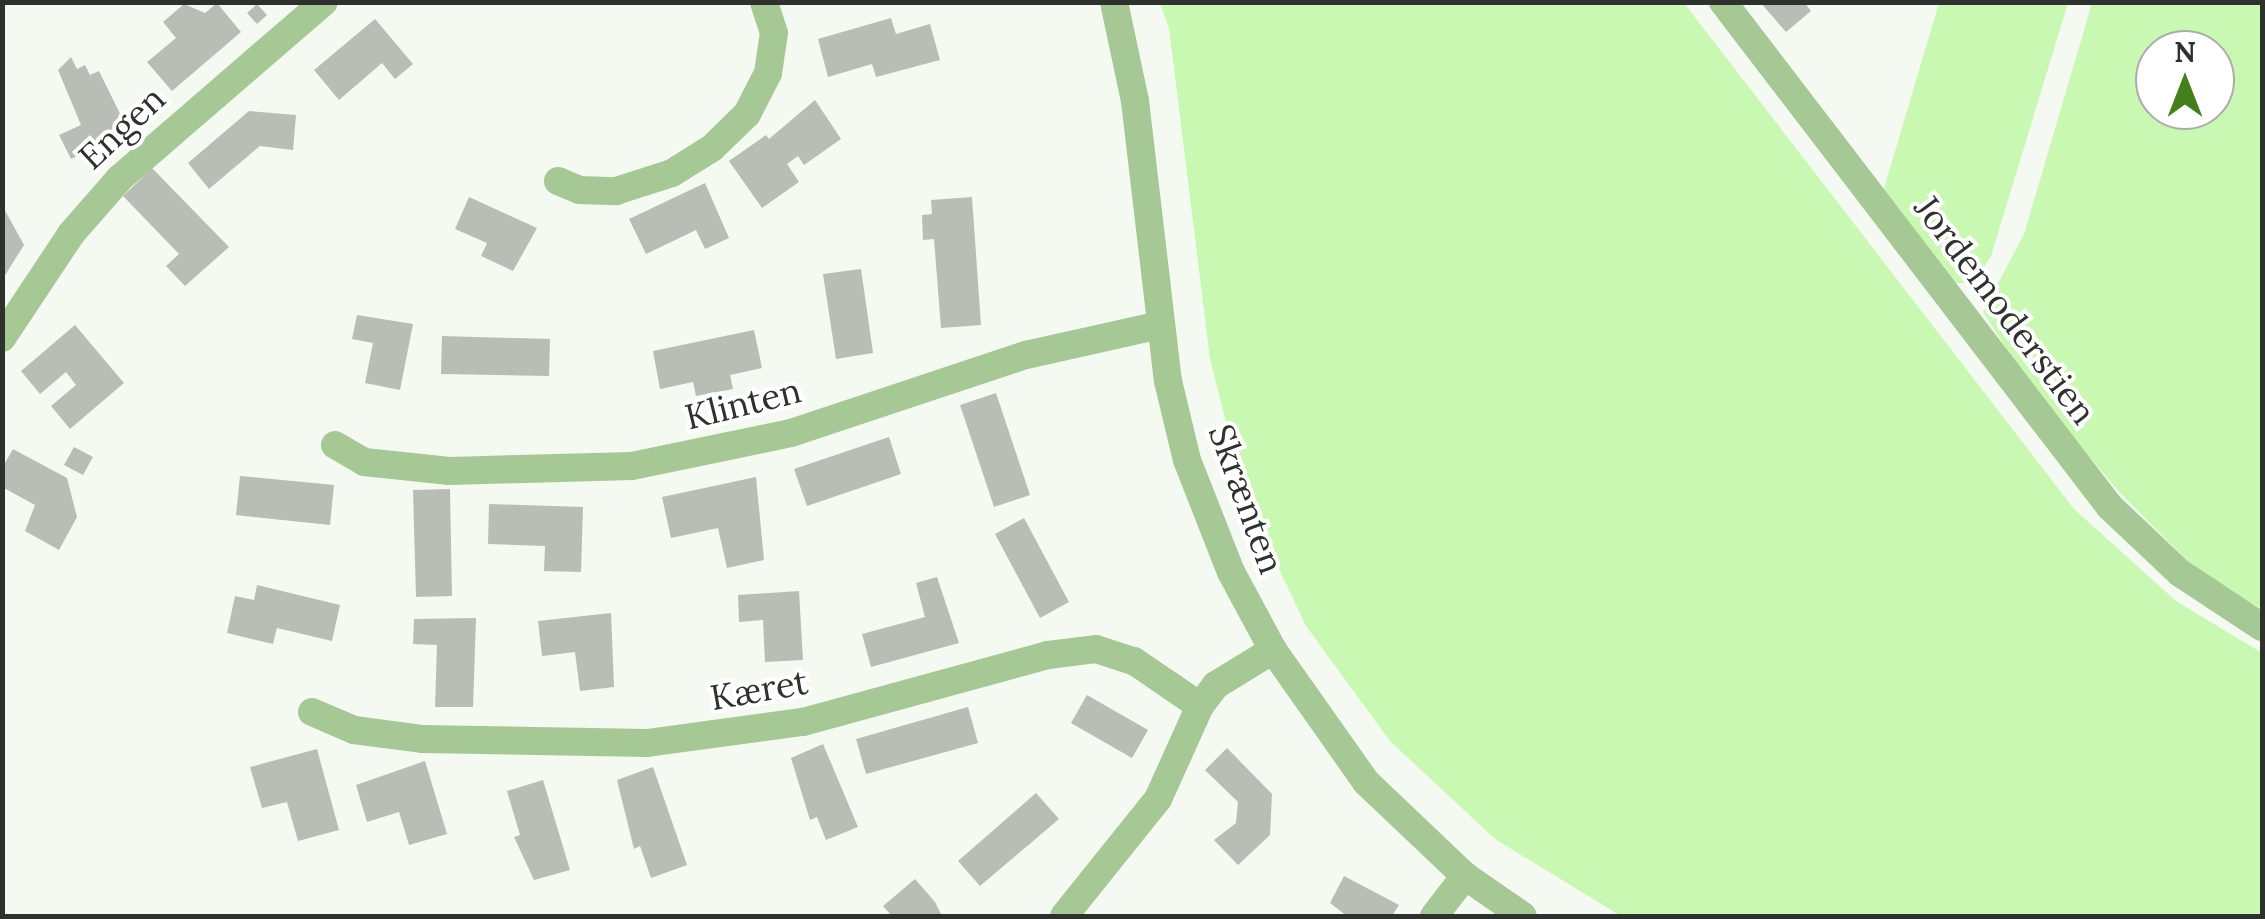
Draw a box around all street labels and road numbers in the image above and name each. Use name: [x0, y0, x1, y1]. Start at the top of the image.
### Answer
street label: Engen: [70, 78, 174, 178]
street label: Jordemoderstien: [1906, 188, 2104, 432]
street label: Klinten: [681, 369, 805, 439]
street label: Skrænten: [1200, 419, 1292, 579]
street label: Kæret: [707, 661, 811, 719]

